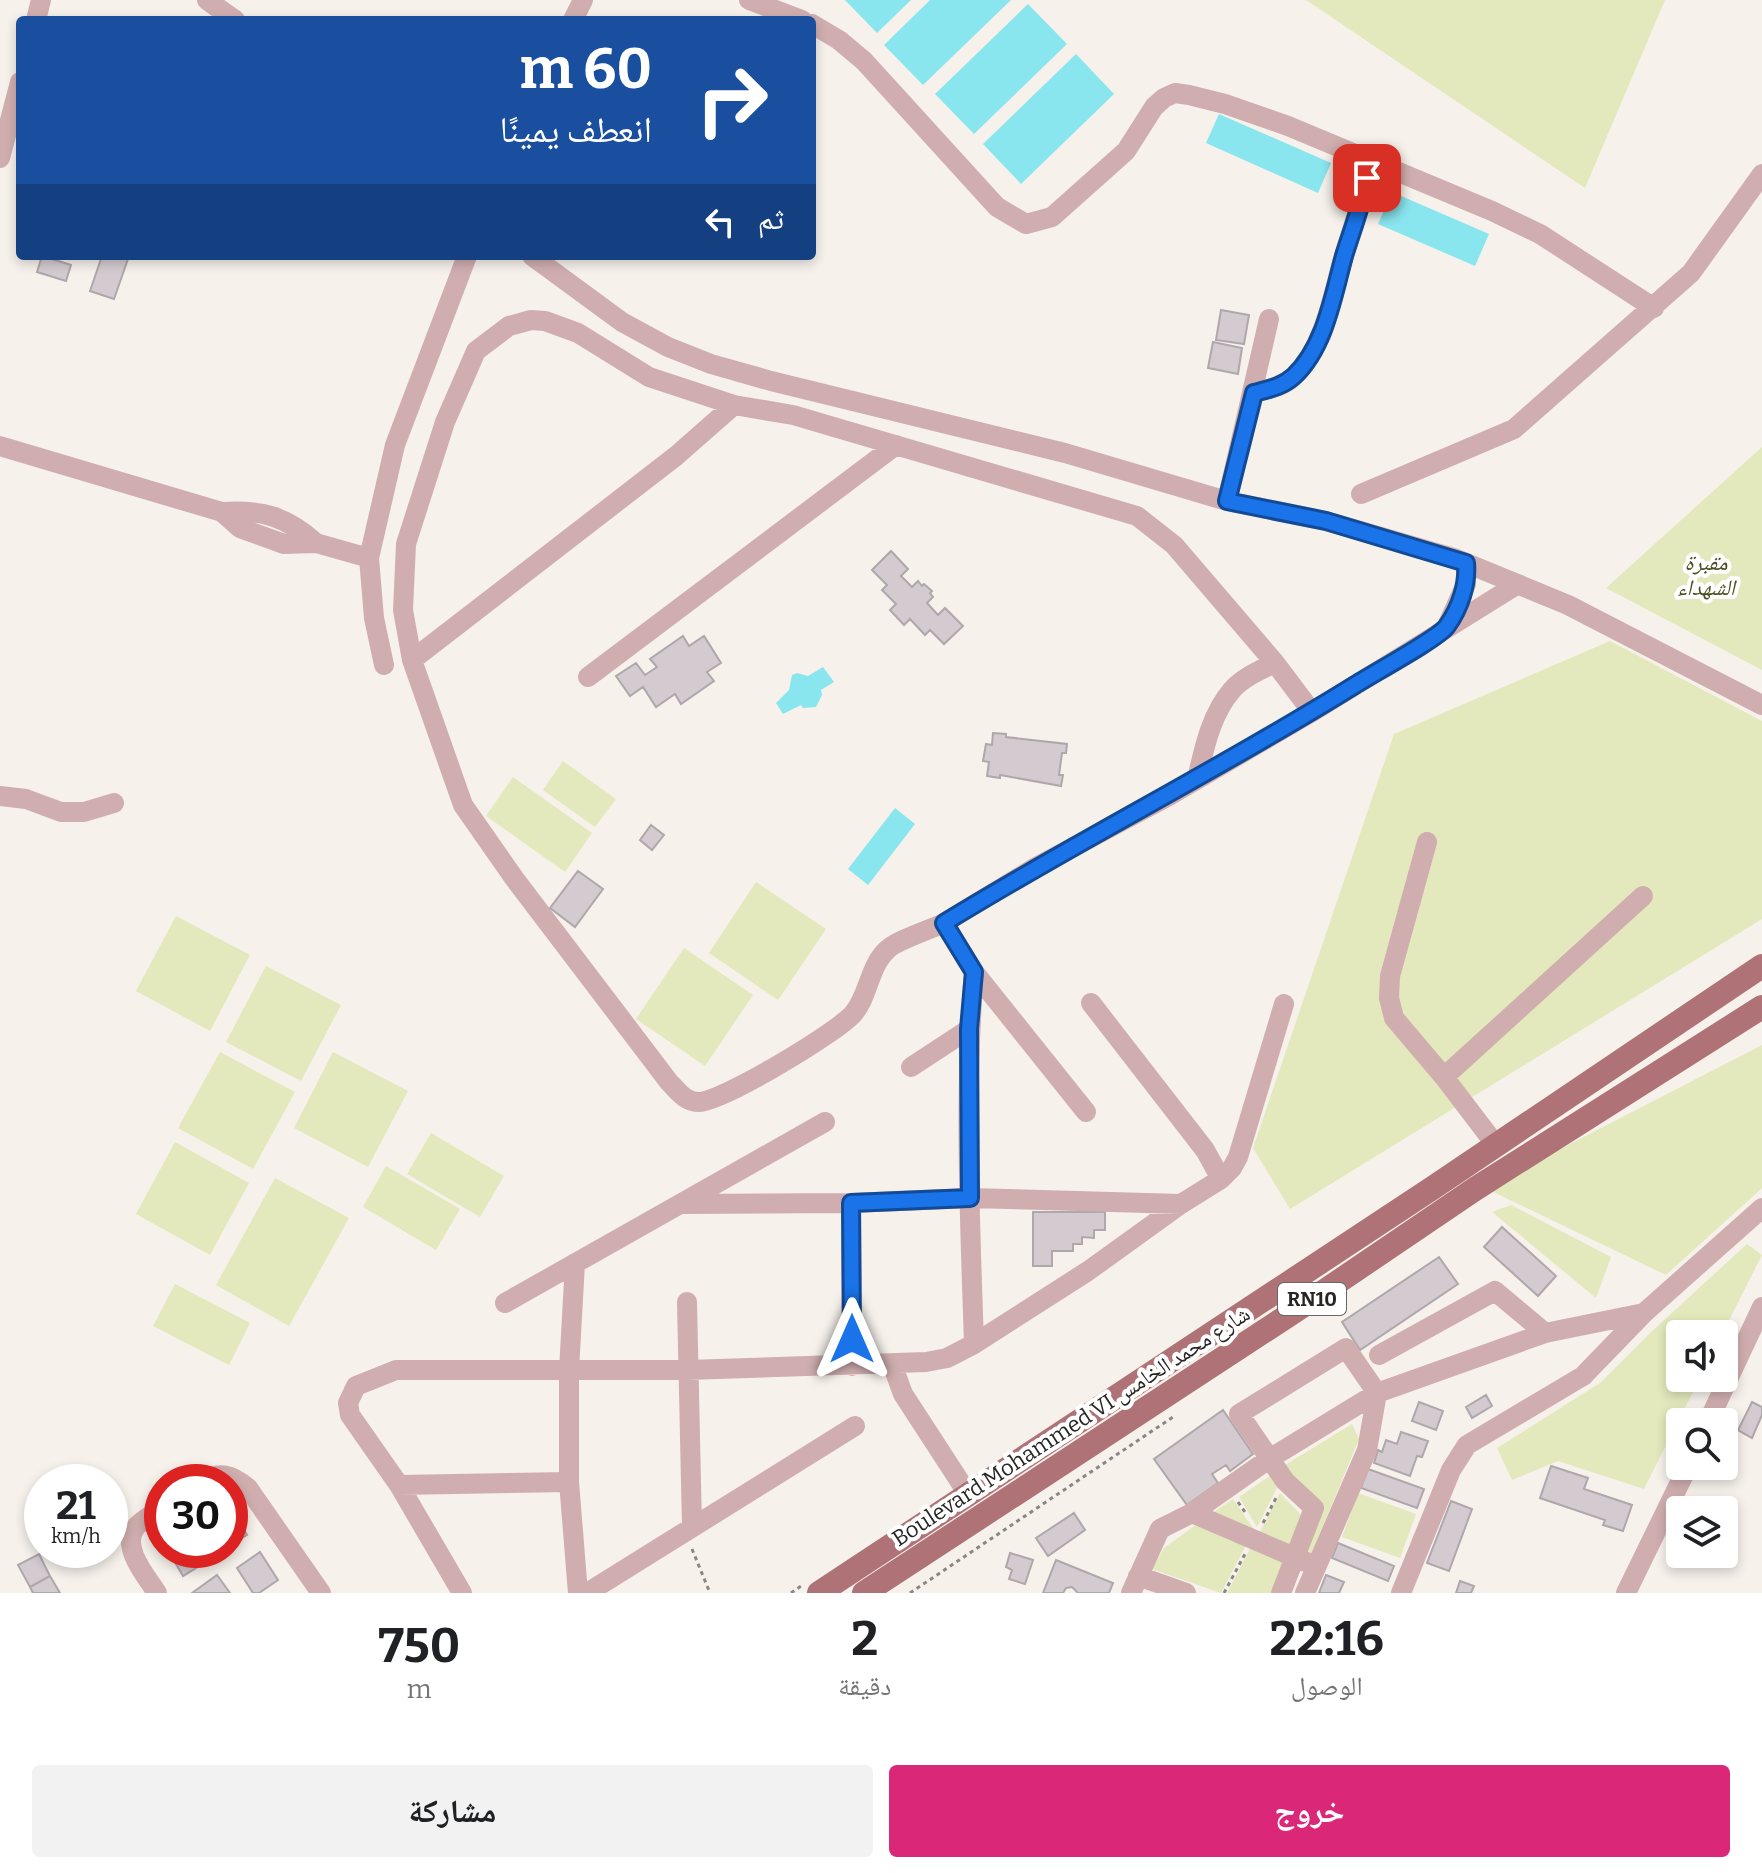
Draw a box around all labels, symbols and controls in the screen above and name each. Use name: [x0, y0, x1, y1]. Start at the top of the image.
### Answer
text: 60 m: [520, 36, 652, 103]
icon: right: [680, 48, 784, 152]
text: انعطف يمينًا: [500, 108, 652, 152]
pin: [1333, 144, 1401, 212]
icon: arrive: [1345, 156, 1389, 200]
icon: left: [698, 200, 742, 244]
text: ثم: [758, 201, 784, 237]
park label: مقبرة الشهداء: [1677, 549, 1737, 601]
road number: RN10: [1278, 1283, 1346, 1315]
position arrow: [810, 1297, 894, 1381]
street label: Boulevard Mohammed VI شارع محمد الخامس: [887, 1300, 1255, 1552]
map controls: [1666, 1320, 1738, 1568]
button: sound: [1666, 1320, 1738, 1392]
button: search: [1666, 1408, 1738, 1480]
speed limit sign: 30: [144, 1464, 248, 1568]
text: 21: [56, 1482, 96, 1530]
button: layers: [1666, 1496, 1738, 1568]
text: km/h: [51, 1524, 101, 1548]
text: 2: [851, 1610, 878, 1668]
text: 22:16: [1269, 1610, 1384, 1668]
text: 750: [378, 1617, 460, 1675]
text: دقيقة: [838, 1671, 891, 1702]
text: الوصول: [1291, 1671, 1363, 1702]
text: m: [407, 1674, 432, 1705]
button: مشاركة: [32, 1765, 873, 1857]
button: خروج: [889, 1765, 1730, 1857]

